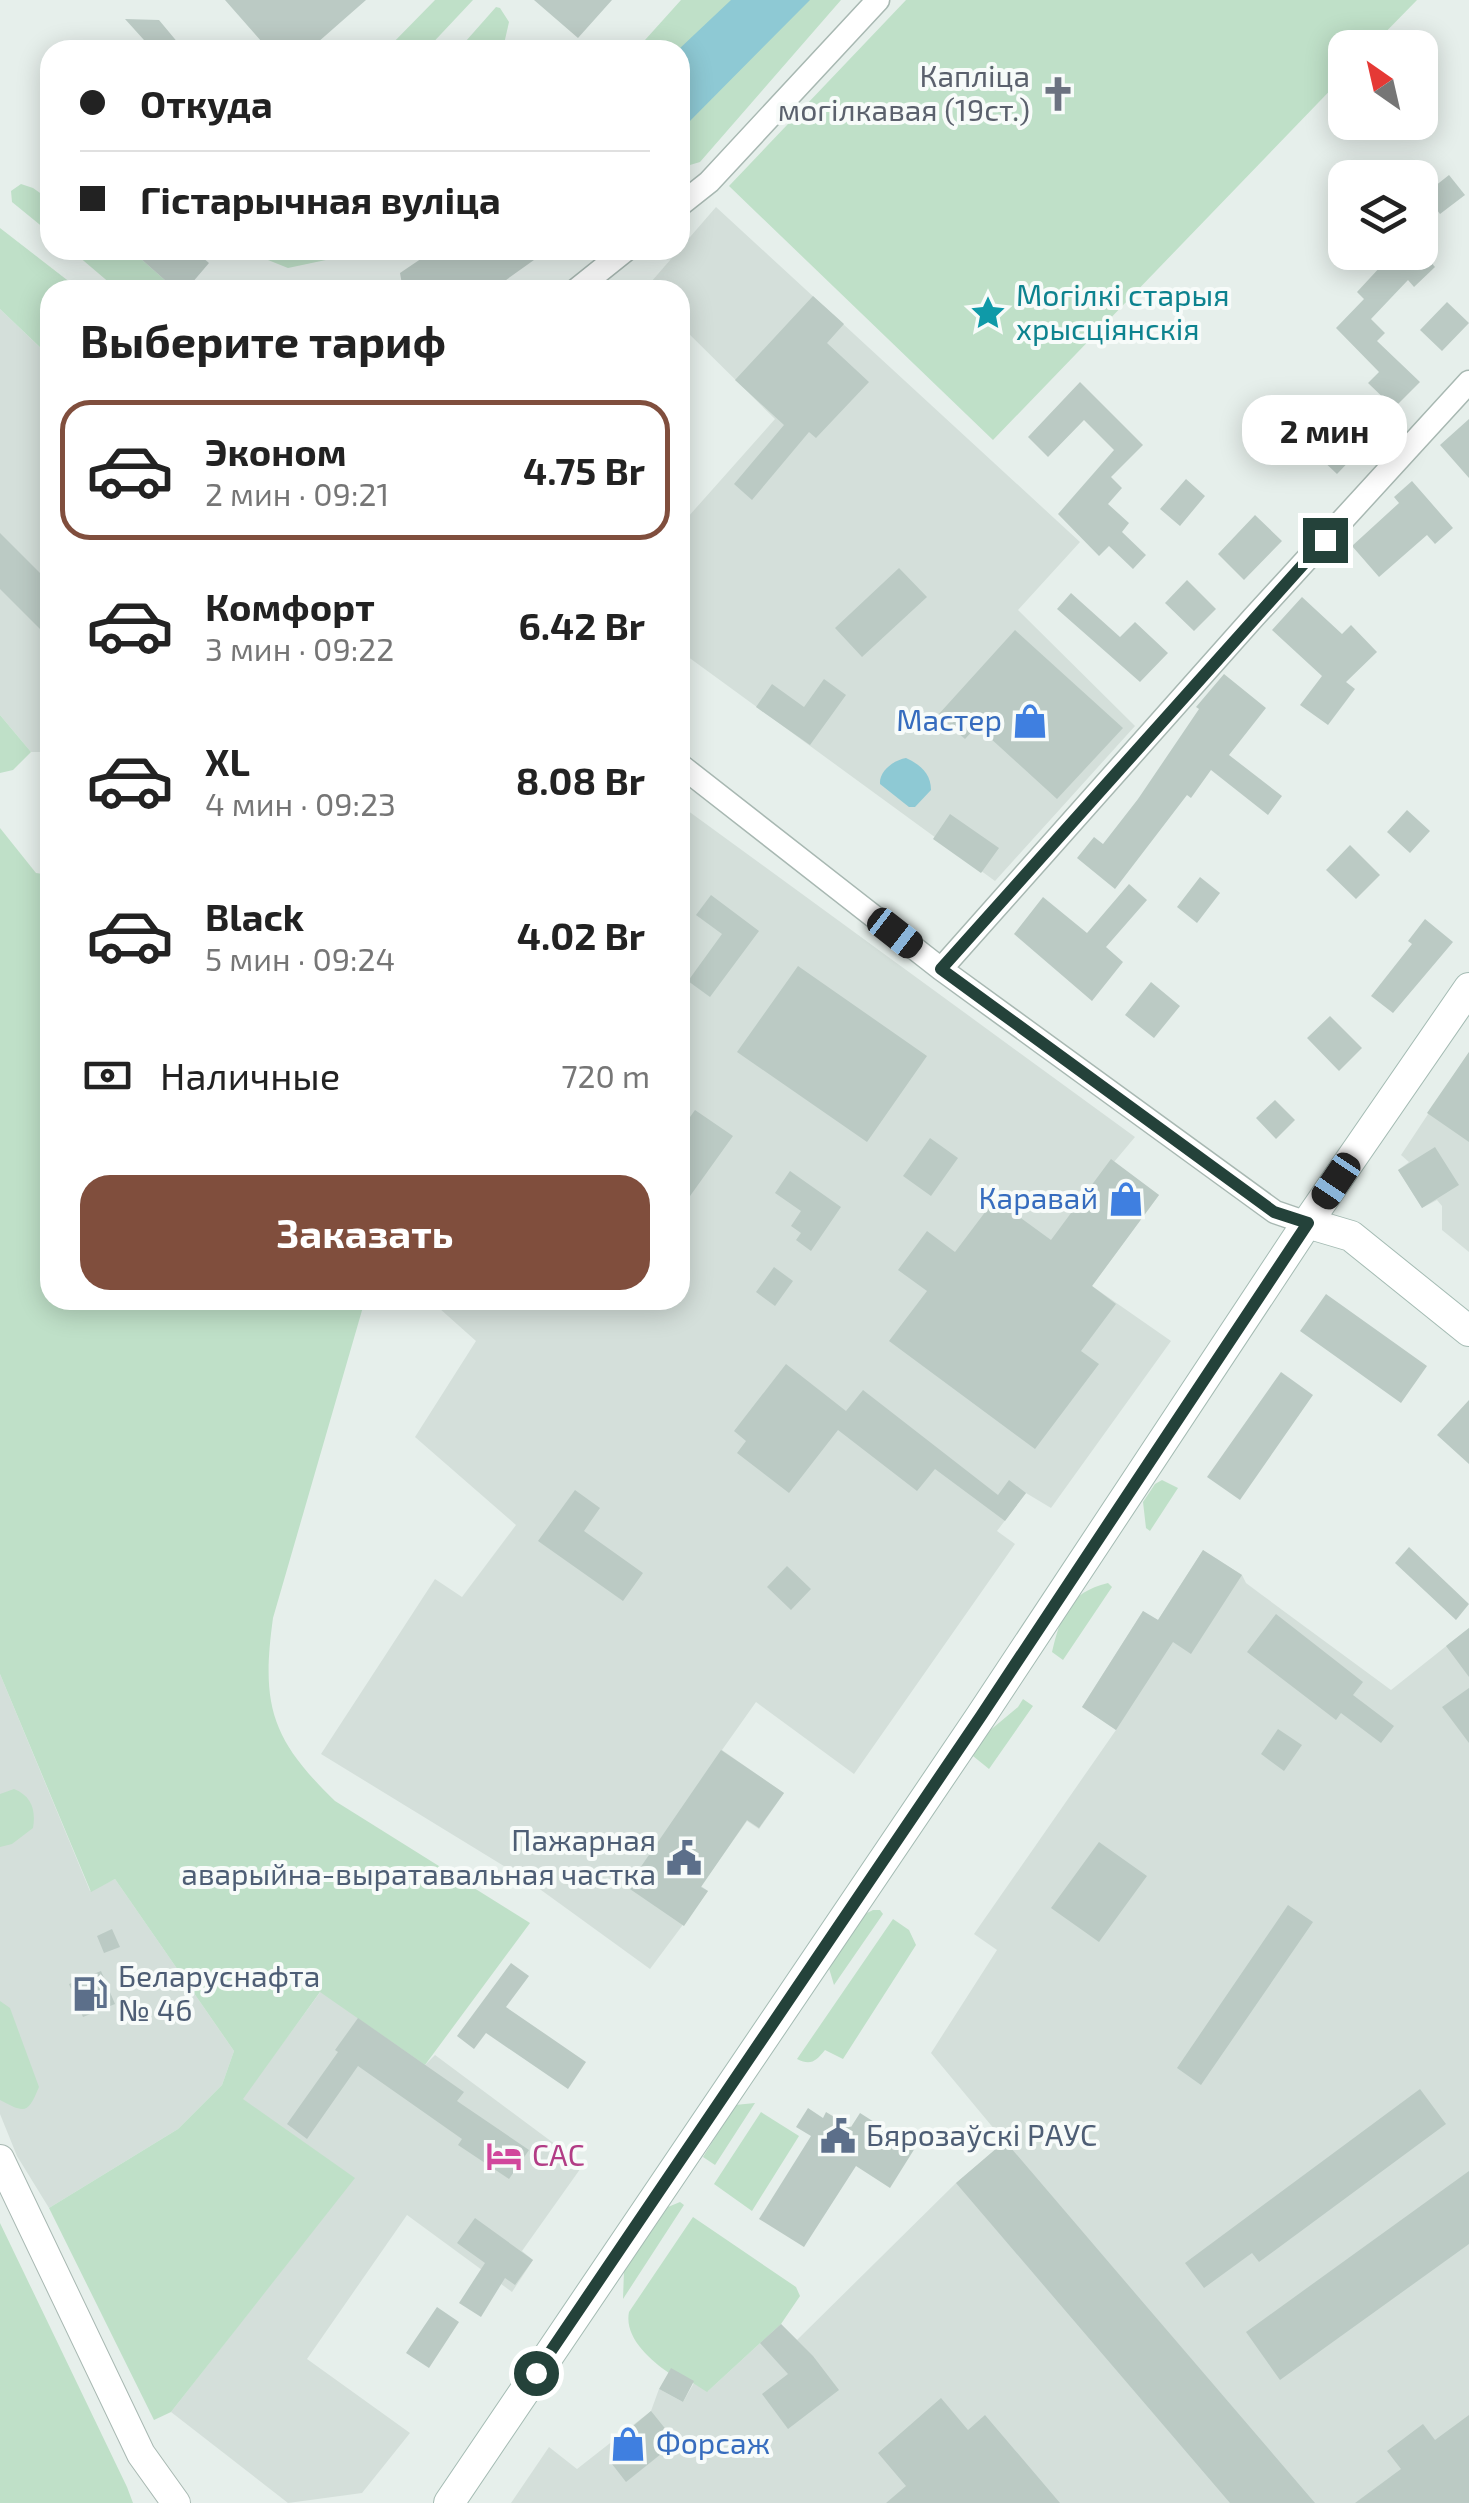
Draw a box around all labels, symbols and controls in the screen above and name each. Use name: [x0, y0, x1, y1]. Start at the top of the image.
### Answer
north arrow: [1328, 30, 1438, 140]
map controls: [1328, 30, 1438, 270]
place label: Капліца могілкавая (19ст.): [778, 57, 1030, 127]
church icon: Капліца могілкавая (19ст.): [1039, 75, 1077, 113]
text: Откуда: [140, 80, 273, 126]
button: layers: [1328, 160, 1438, 270]
text: Гістарычная вуліца: [140, 176, 501, 222]
place label: Могілкі старыя хрысціянскія: [1016, 276, 1229, 346]
place icon: Могілкі старыя хрысціянскія: [969, 294, 1007, 332]
text: Выберите тариф: [80, 313, 446, 367]
callout: 2 мин: [1242, 395, 1408, 465]
text: 2 мин: [1280, 411, 1369, 449]
icon: car: [85, 425, 175, 515]
text: Эконом: [205, 428, 347, 474]
text: 4.75 Br: [523, 447, 645, 493]
text: 2 мин · 09:21: [205, 474, 389, 512]
route end: [1303, 518, 1348, 563]
icon: car: [85, 580, 175, 670]
text: Комфорт: [205, 583, 375, 629]
text: 6.42 Br: [518, 602, 645, 648]
text: 3 мин · 09:22: [205, 629, 394, 667]
place label: Мастер: [896, 701, 1002, 737]
shop icon: Мастер: [1011, 702, 1049, 740]
icon: car: [85, 735, 175, 825]
text: XL: [205, 738, 250, 784]
text: 8.08 Br: [516, 757, 645, 803]
text: 4 мин · 09:23: [205, 784, 396, 822]
icon: car: [85, 890, 175, 980]
text: Black: [205, 893, 304, 939]
car: [862, 903, 928, 963]
text: 4.02 Br: [517, 912, 645, 958]
text: 5 мин · 09:24: [205, 939, 395, 977]
icon: cash: [80, 1048, 135, 1103]
text: Наличные: [160, 1052, 340, 1098]
text: 720 m: [561, 1056, 650, 1094]
car: [1307, 1148, 1365, 1214]
button: Заказать: [80, 1175, 650, 1290]
place label: Каравай: [979, 1179, 1098, 1215]
shop icon: Каравай: [1107, 1180, 1145, 1218]
place label: Пажарная аварыйна-выратавальная частка: [181, 1821, 656, 1891]
public building icon: Пажарная аварыйна-выратавальная частка: [665, 1839, 703, 1877]
place label: Беларуснафта № 46: [118, 1957, 320, 2027]
fuel station icon: Беларуснафта № 46: [71, 1975, 109, 2013]
place label: Бярозаўскі РАУС: [866, 2116, 1097, 2153]
public building icon: Бярозаўскі РАУС: [819, 2117, 857, 2155]
place label: САС: [532, 2136, 585, 2172]
hotel icon: САС: [485, 2137, 523, 2175]
route start: [514, 2351, 559, 2396]
place label: Форсаж: [656, 2424, 770, 2460]
shop icon: Форсаж: [609, 2425, 647, 2463]

